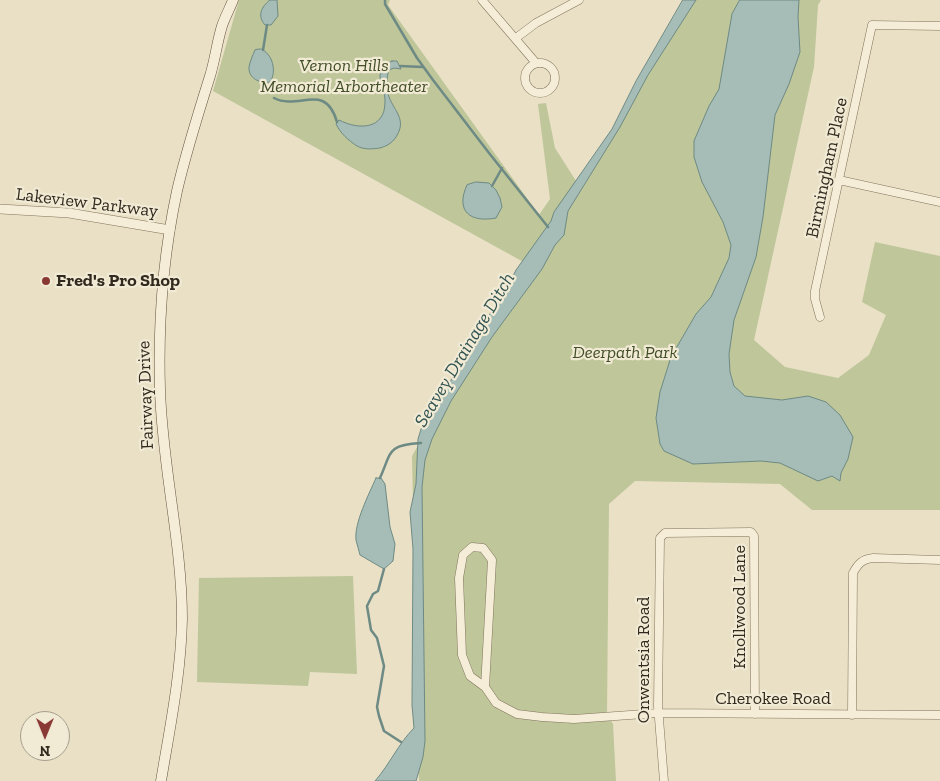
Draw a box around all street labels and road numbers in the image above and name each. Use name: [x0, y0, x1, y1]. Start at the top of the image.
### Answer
street label: Birmingham Place: [802, 96, 852, 240]
street label: Lakeview Parkway: [15, 184, 159, 222]
street label: Fairway Drive: [133, 340, 159, 450]
street label: Knollwood Lane: [729, 545, 751, 669]
street label: Onwentsia Road: [633, 597, 655, 723]
street label: Cherokee Road: [715, 688, 831, 710]

